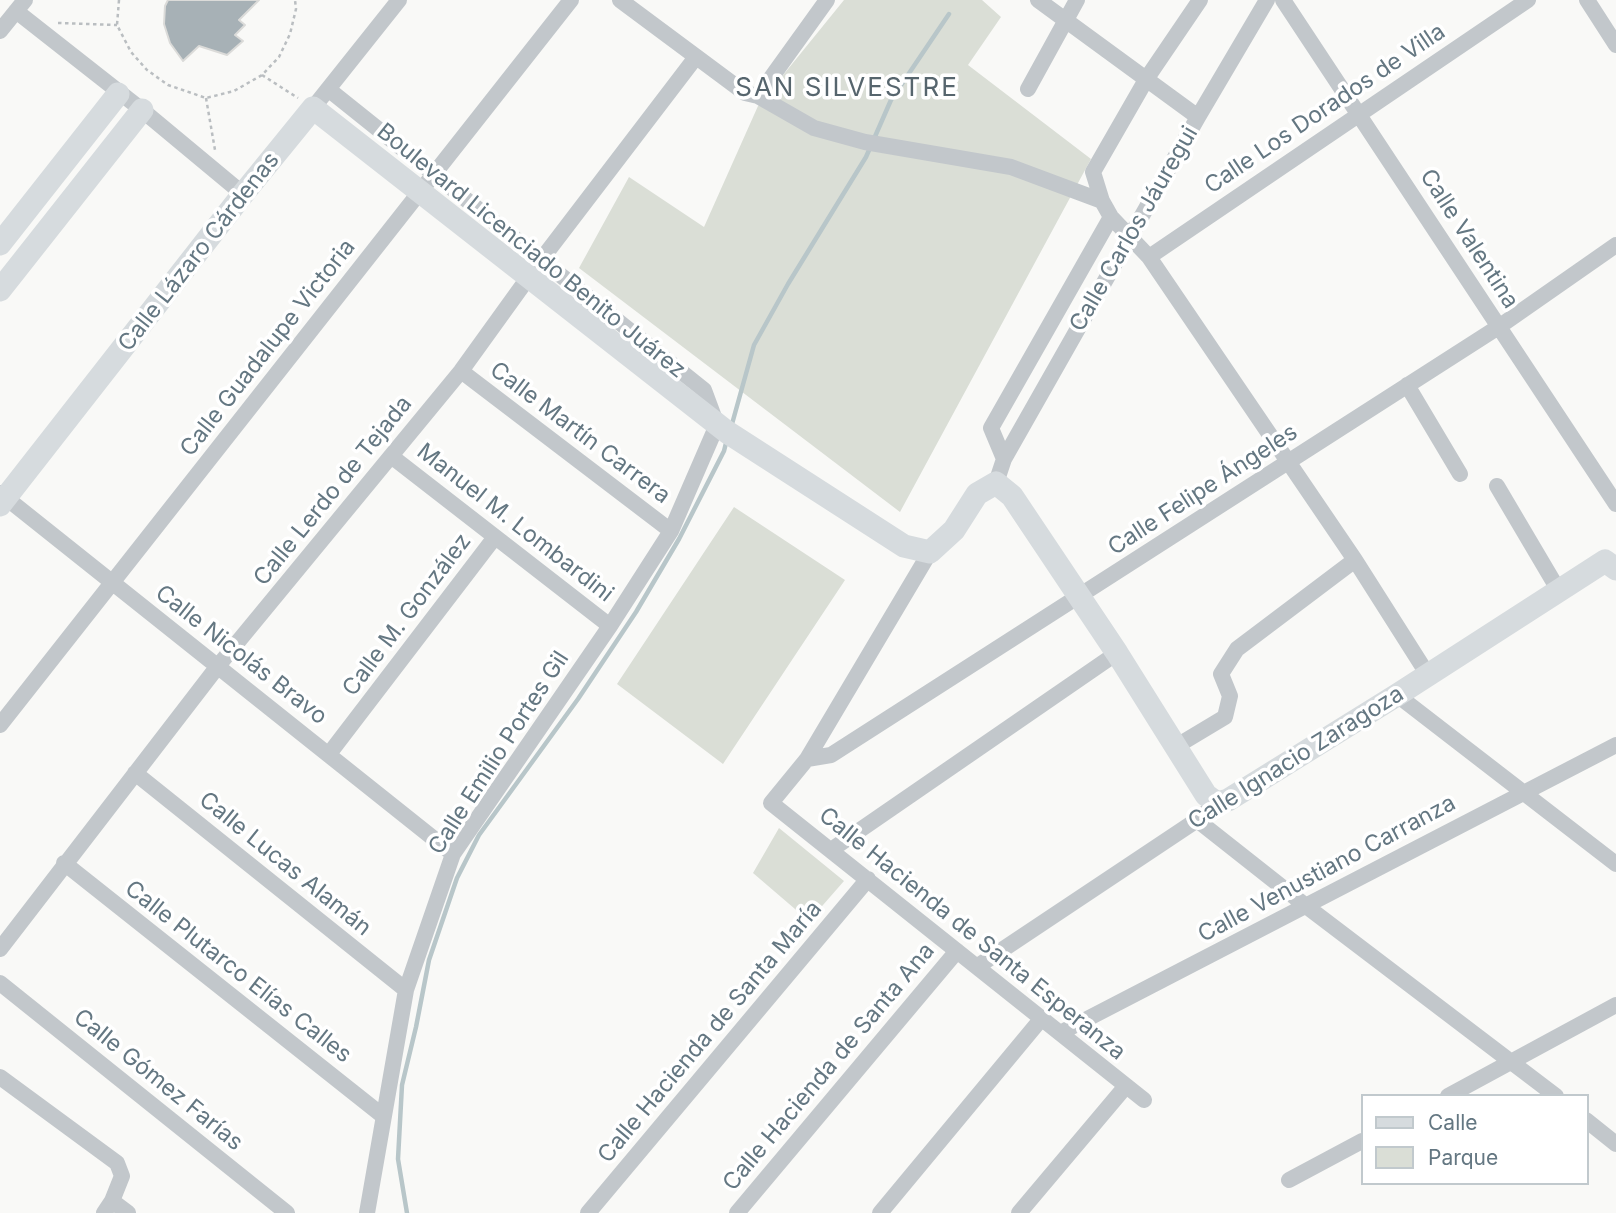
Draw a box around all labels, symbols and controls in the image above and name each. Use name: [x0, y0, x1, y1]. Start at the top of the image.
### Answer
street label: Calle Los Dorados de Villa: [1200, 18, 1450, 200]
district label: SAN SILVESTRE: [737, 72, 957, 104]
street label: Boulevard Licenciado Benito Juárez: [371, 118, 691, 384]
street label: Calle Carlos Jáuregui: [1064, 122, 1204, 336]
street label: Calle Lázaro Cárdenas: [113, 147, 285, 357]
street label: Calle Valentina: [1414, 164, 1524, 314]
street label: Calle Guadalupe Victoria: [175, 234, 361, 462]
street label: Calle Martín Carrera: [484, 356, 676, 510]
street label: Calle Lerdo de Tejada: [248, 391, 418, 591]
street label: Calle Felipe Ángeles: [1103, 419, 1303, 561]
street label: Manuel M. Lombardini: [411, 438, 619, 608]
street label: Calle M. González: [337, 528, 477, 702]
street label: Calle Nicolás Bravo: [150, 579, 332, 731]
street label: Calle Emilio Portes Gil: [423, 646, 575, 860]
street label: Calle Ignacio Zaragoza: [1183, 680, 1409, 836]
street label: Calle Lucas Alamán: [193, 786, 377, 942]
street label: Calle Venustiano Carranza: [1194, 789, 1460, 949]
street label: Calle Hacienda de Santa Esperanza: [813, 802, 1131, 1066]
street label: Calle Plutarco Elías Calles: [119, 875, 357, 1069]
street label: Calle Hacienda de Santa María: [592, 895, 828, 1169]
street label: Calle Hacienda de Santa Ana: [717, 938, 941, 1196]
street label: Calle Gómez Farías: [68, 1003, 248, 1157]
legend: [1360, 1094, 1588, 1185]
text: Calle: [1428, 1110, 1478, 1135]
text: Parque: [1428, 1145, 1498, 1170]

